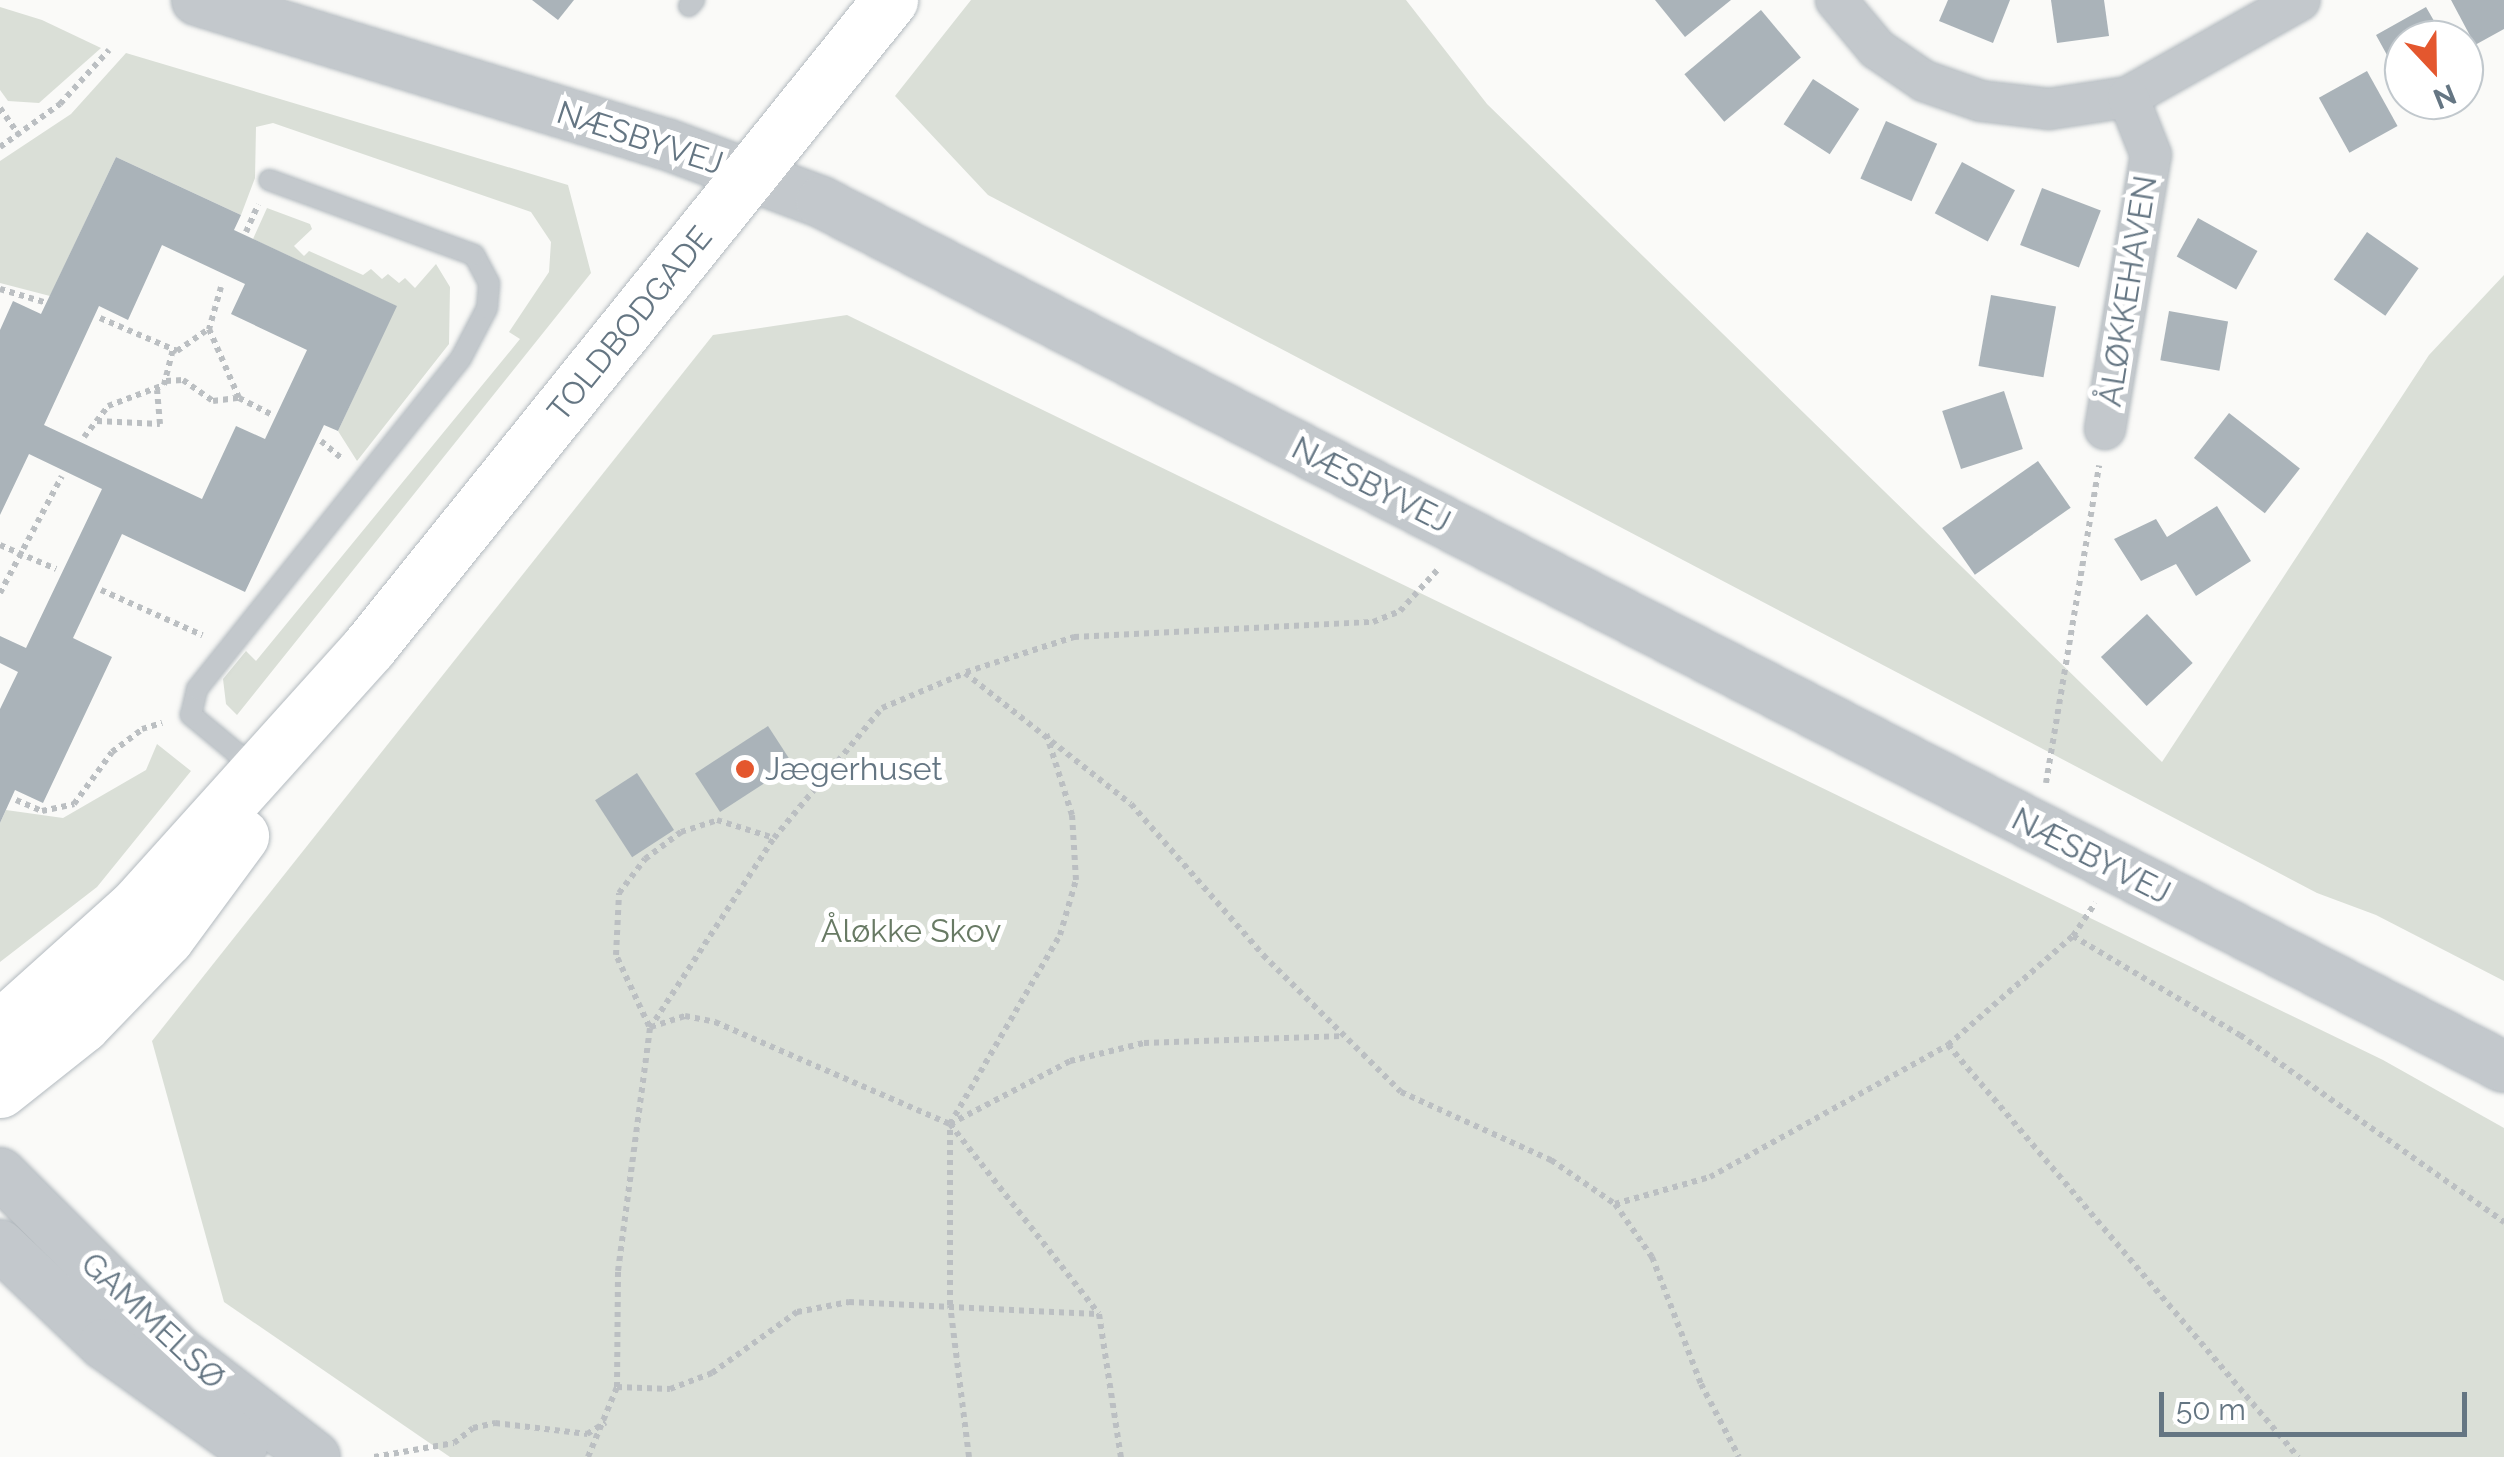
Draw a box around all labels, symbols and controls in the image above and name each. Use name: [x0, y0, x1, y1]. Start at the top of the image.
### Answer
north arrow: [2384, 20, 2484, 120]
text: N: [2429, 77, 2461, 116]
street label: NÆSBYVEJ: [552, 93, 728, 183]
street label: ÅLØKKEHAVEN: [2091, 173, 2165, 409]
street label: TOLDBODGADE: [540, 219, 720, 429]
street label: NÆSBYVEJ: [1285, 429, 1457, 541]
place label: Jægerhuset: [765, 750, 942, 788]
marker: Jægerhuset: [734, 758, 756, 780]
street label: NÆSBYVEJ: [2005, 800, 2177, 912]
park label: Åløkke Skov: [821, 912, 1001, 950]
street label: GAMMELSØ: [73, 1245, 233, 1397]
scale bar: [2164, 1372, 2472, 1434]
text: 50 m: [2176, 1392, 2246, 1427]

